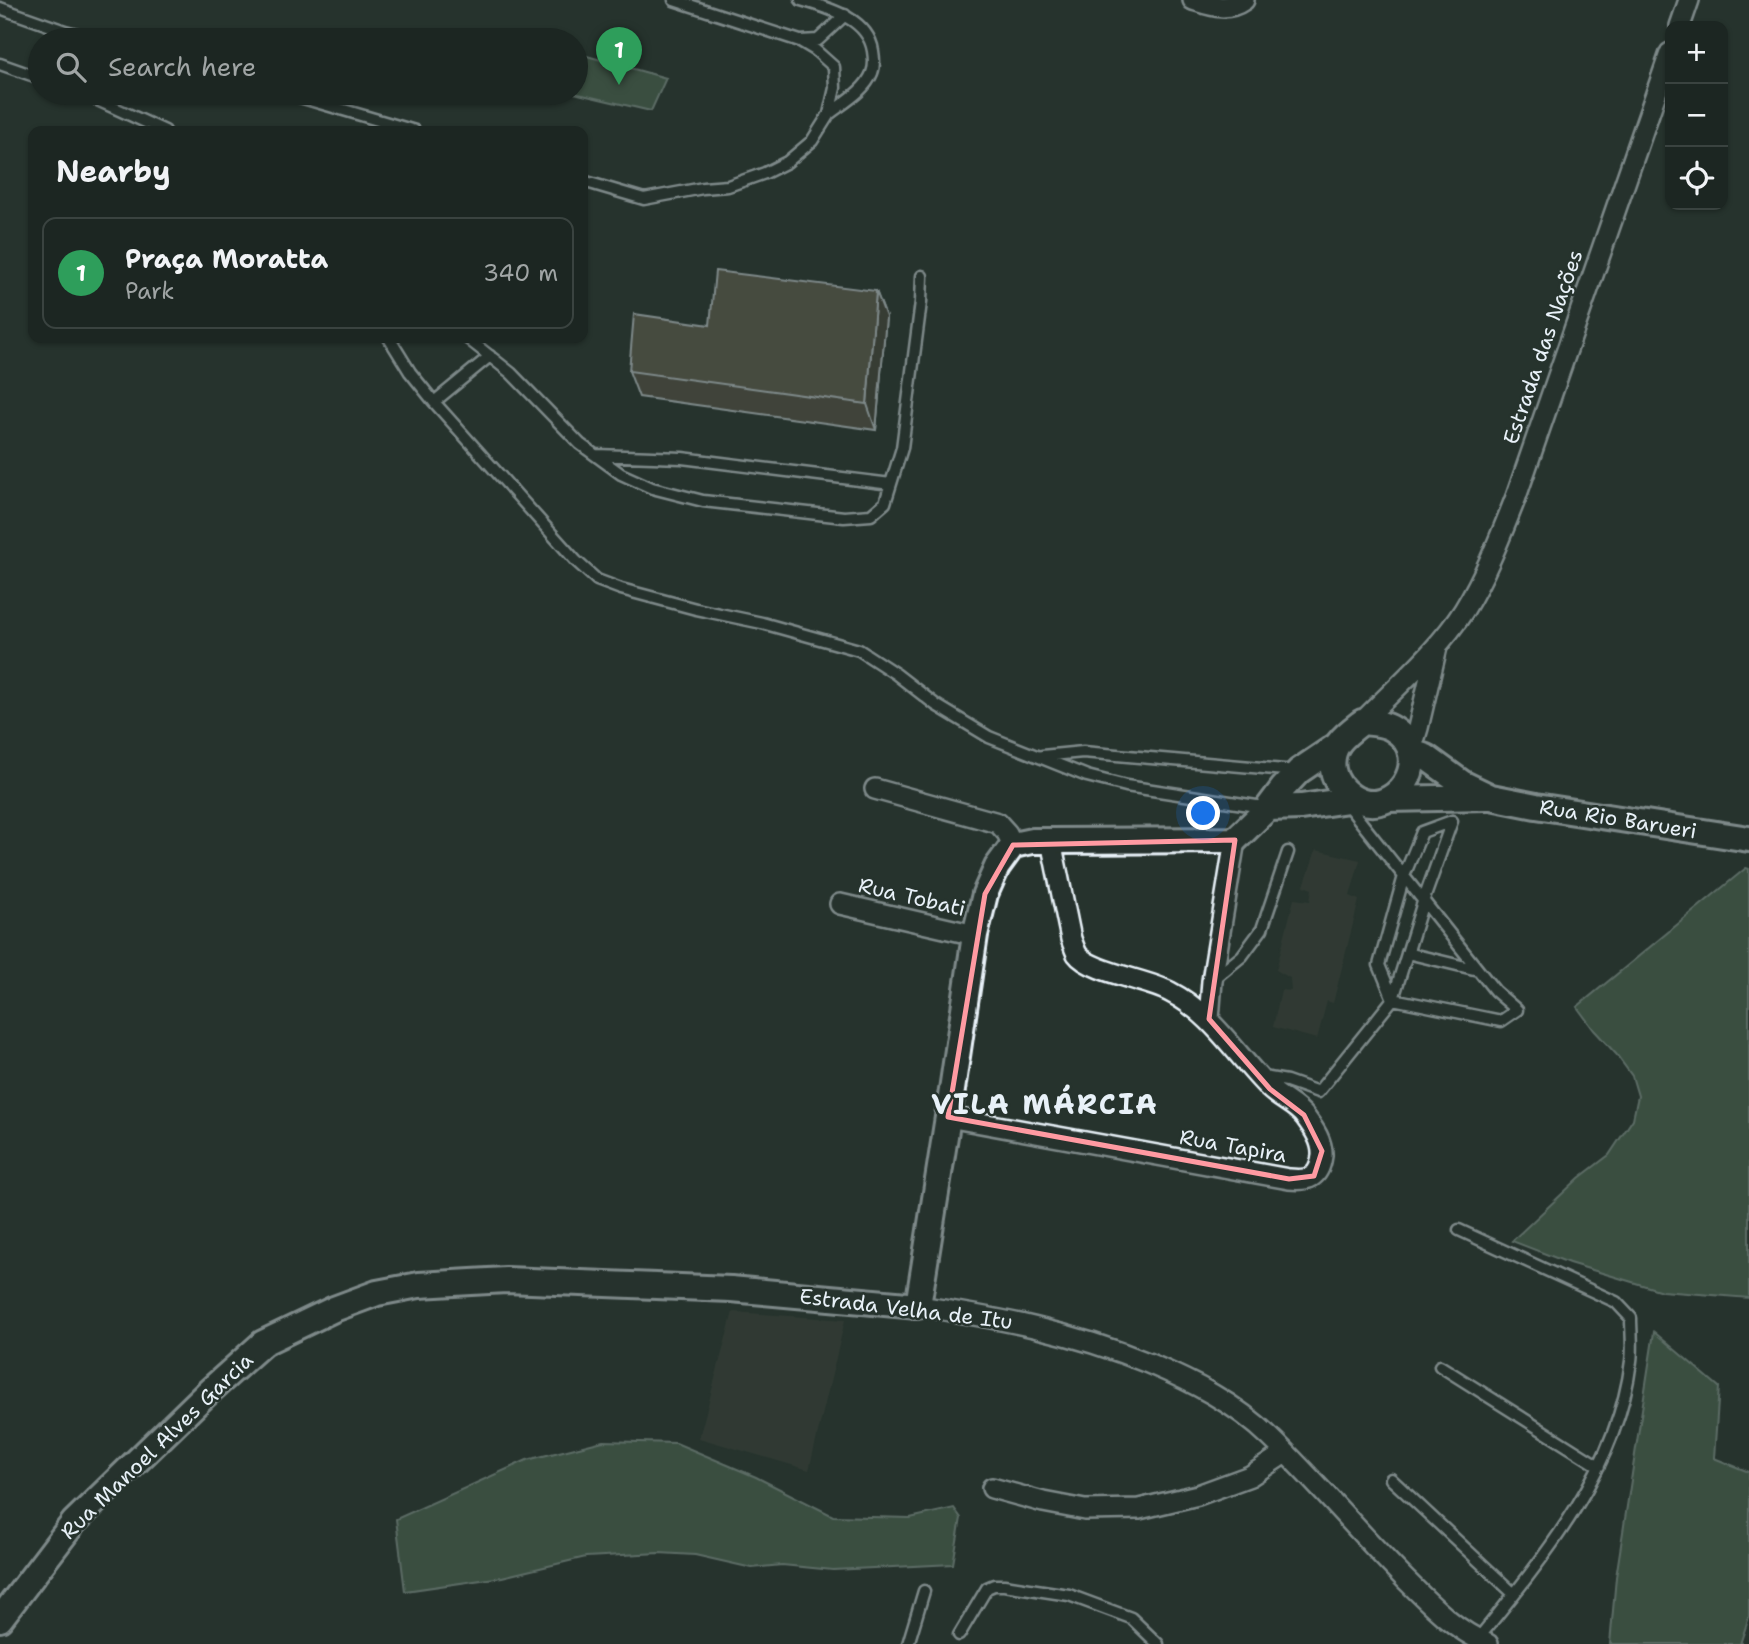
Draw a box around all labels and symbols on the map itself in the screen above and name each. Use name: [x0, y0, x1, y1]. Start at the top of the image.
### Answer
pin: 1: [596, 27, 642, 85]
street label: Estrada das Nações: [1497, 246, 1589, 448]
street label: Rua Rio Barueri: [1537, 793, 1699, 845]
your location: [1186, 796, 1220, 830]
street label: Rua Tobati: [856, 871, 968, 923]
district label: VILA MÁRCIA: [931, 1084, 1159, 1123]
street label: Rua Tapira: [1177, 1123, 1289, 1169]
street label: Estrada Velha de Itu: [798, 1282, 1014, 1336]
street label: Rua Manoel Alves Garcia: [55, 1347, 259, 1545]

